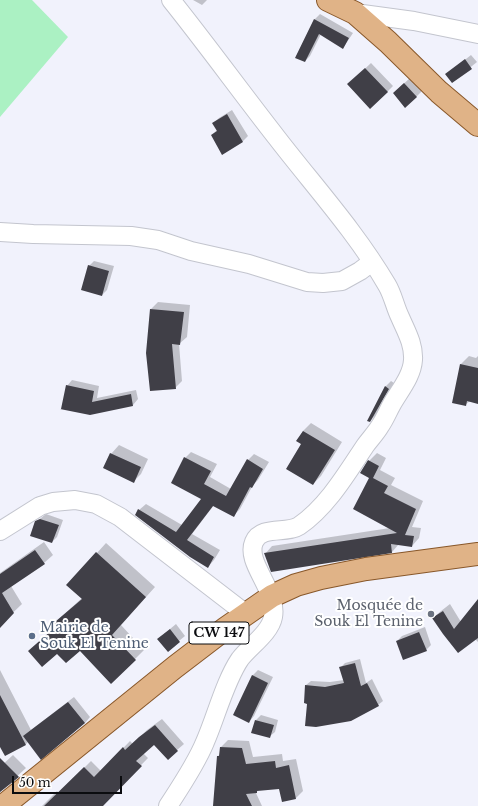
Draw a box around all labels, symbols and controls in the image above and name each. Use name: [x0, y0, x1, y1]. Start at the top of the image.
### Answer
place label: Mosquée de Souk El Tenine: [314, 598, 423, 630]
marker: Mosquée de Souk El Tenine: [426, 609, 436, 619]
place label: Mairie de Souk El Tenine: [40, 620, 149, 652]
road number: CW 147: [189, 622, 249, 644]
marker: Mairie de Souk El Tenine: [27, 631, 37, 641]
scale bar: [14, 768, 124, 794]
text: 50 m: [19, 775, 51, 790]

